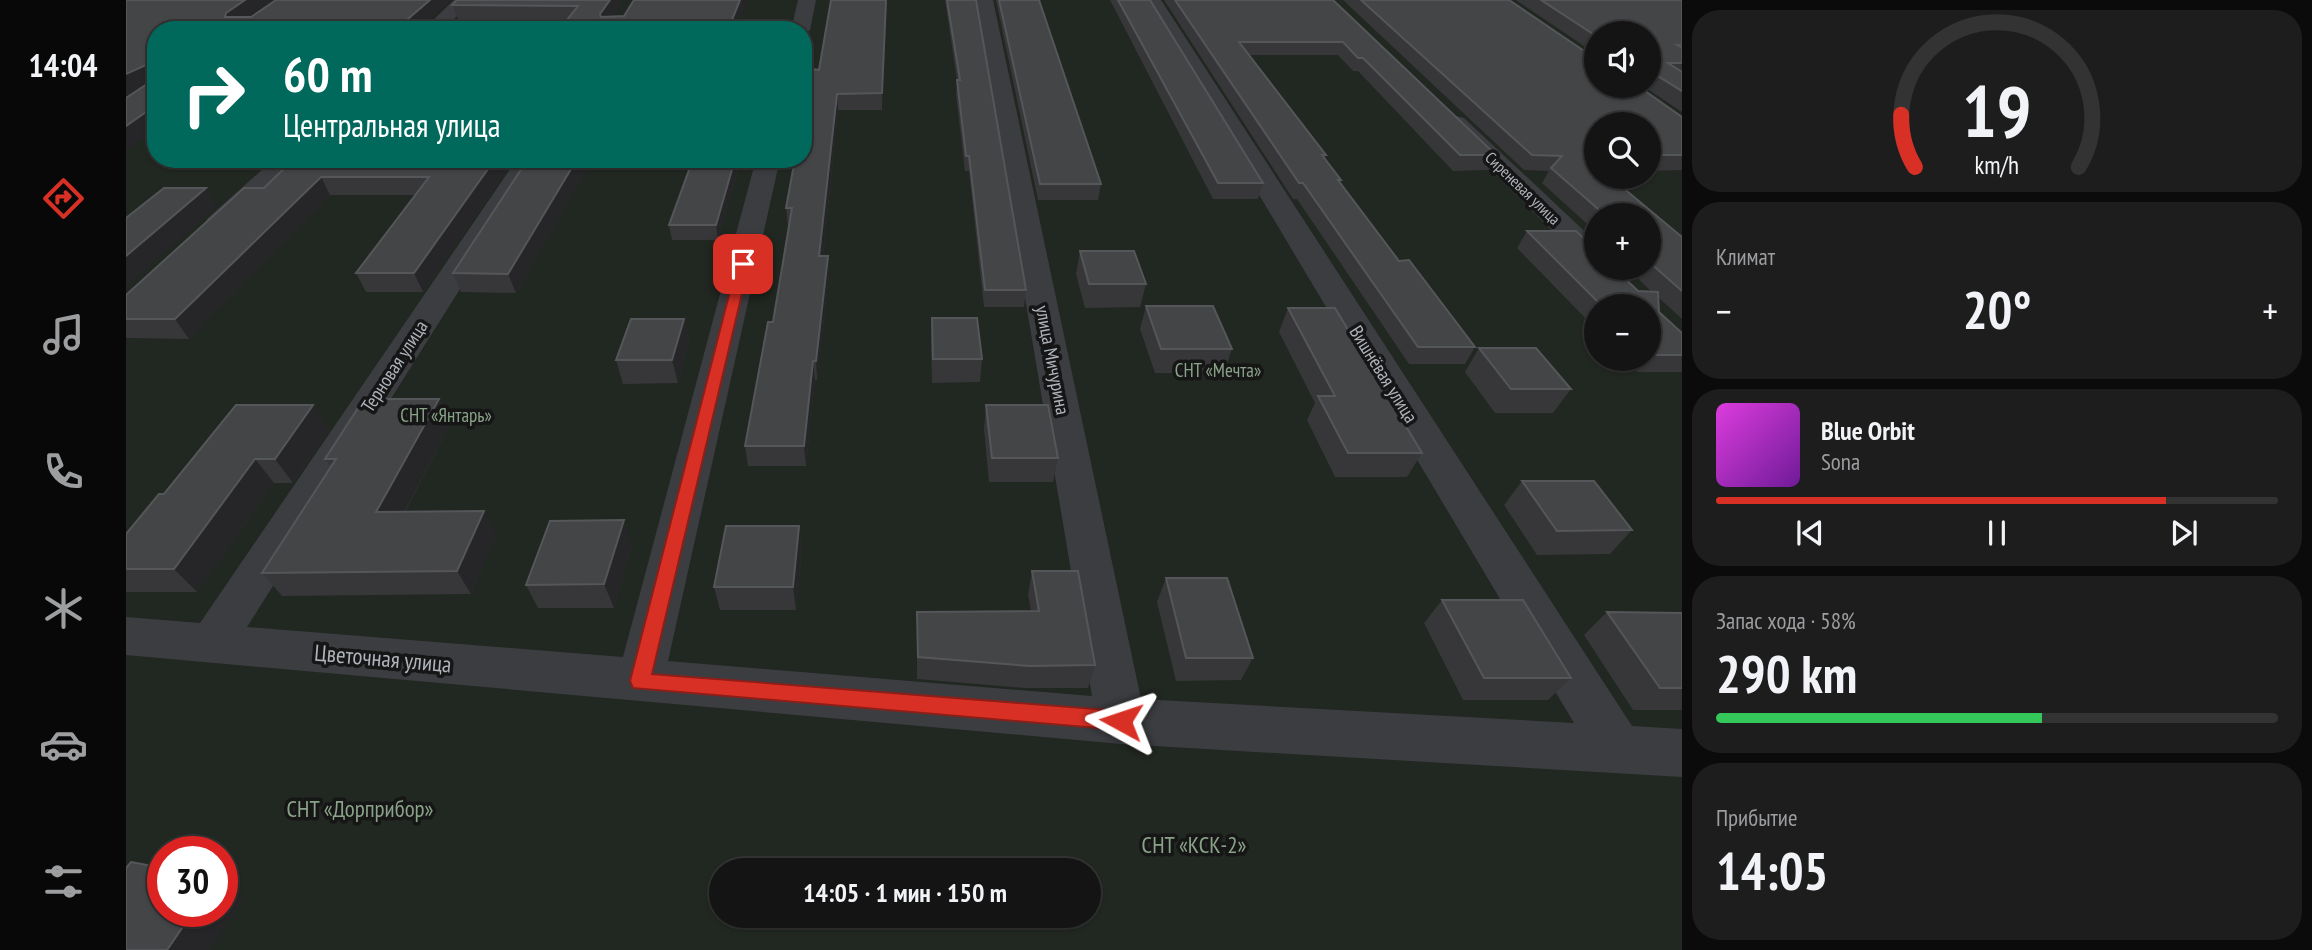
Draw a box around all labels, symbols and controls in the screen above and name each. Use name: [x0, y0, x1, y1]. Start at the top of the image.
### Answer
map controls: [1584, 21, 1661, 371]
button: sound: [1584, 21, 1661, 98]
text: 60 m: [283, 42, 372, 106]
text: 14:04: [28, 44, 98, 86]
icon: right: [168, 49, 259, 140]
text: 19: [1962, 63, 2032, 157]
text: Центральная улица: [283, 104, 501, 146]
button: search: [1584, 112, 1661, 189]
street label: Сиреневая улица: [1481, 147, 1565, 229]
text: km/h: [1975, 149, 2019, 181]
icon: directions: [39, 174, 88, 223]
button: +: [1584, 203, 1661, 280]
pin: [713, 234, 773, 294]
text: Климат: [1716, 242, 1775, 271]
icon: arrive: [724, 245, 762, 283]
text: 20°: [1963, 276, 2031, 343]
text: −: [1716, 286, 1732, 335]
text: +: [2262, 286, 2278, 335]
button: −: [1584, 294, 1661, 371]
street label: улица Мичурина: [1031, 303, 1075, 417]
icon: music: [39, 310, 88, 359]
street label: Терновая улица: [355, 316, 433, 416]
street label: Вишнёвая улица: [1345, 321, 1423, 427]
park label: СНТ «Мечта»: [1175, 358, 1261, 382]
park label: СНТ «Янтарь»: [400, 403, 492, 427]
text: Blue Orbit: [1821, 414, 1915, 447]
icon: phone: [39, 447, 88, 496]
text: Sona: [1821, 447, 1860, 476]
icon: previous: [1791, 514, 1829, 552]
icon: pause: [1978, 514, 2016, 552]
icon: next: [2165, 514, 2203, 552]
icon: climate: [39, 584, 88, 633]
text: Запас хода · 58%: [1716, 606, 1856, 635]
street label: Цветочная улица: [313, 638, 453, 678]
text: 290 km: [1716, 640, 1857, 707]
position arrow: [1084, 684, 1158, 758]
icon: car: [39, 720, 88, 769]
park label: СНТ «Дорприбор»: [287, 794, 434, 823]
text: Прибытие: [1716, 803, 1797, 832]
park label: СНТ «КСК-2»: [1142, 830, 1247, 859]
speed limit sign: 30: [147, 836, 238, 927]
text: 14:05: [1716, 837, 1828, 904]
icon: filters: [39, 857, 88, 906]
text: 14:05 · 1 мин · 150 m: [803, 876, 1007, 909]

